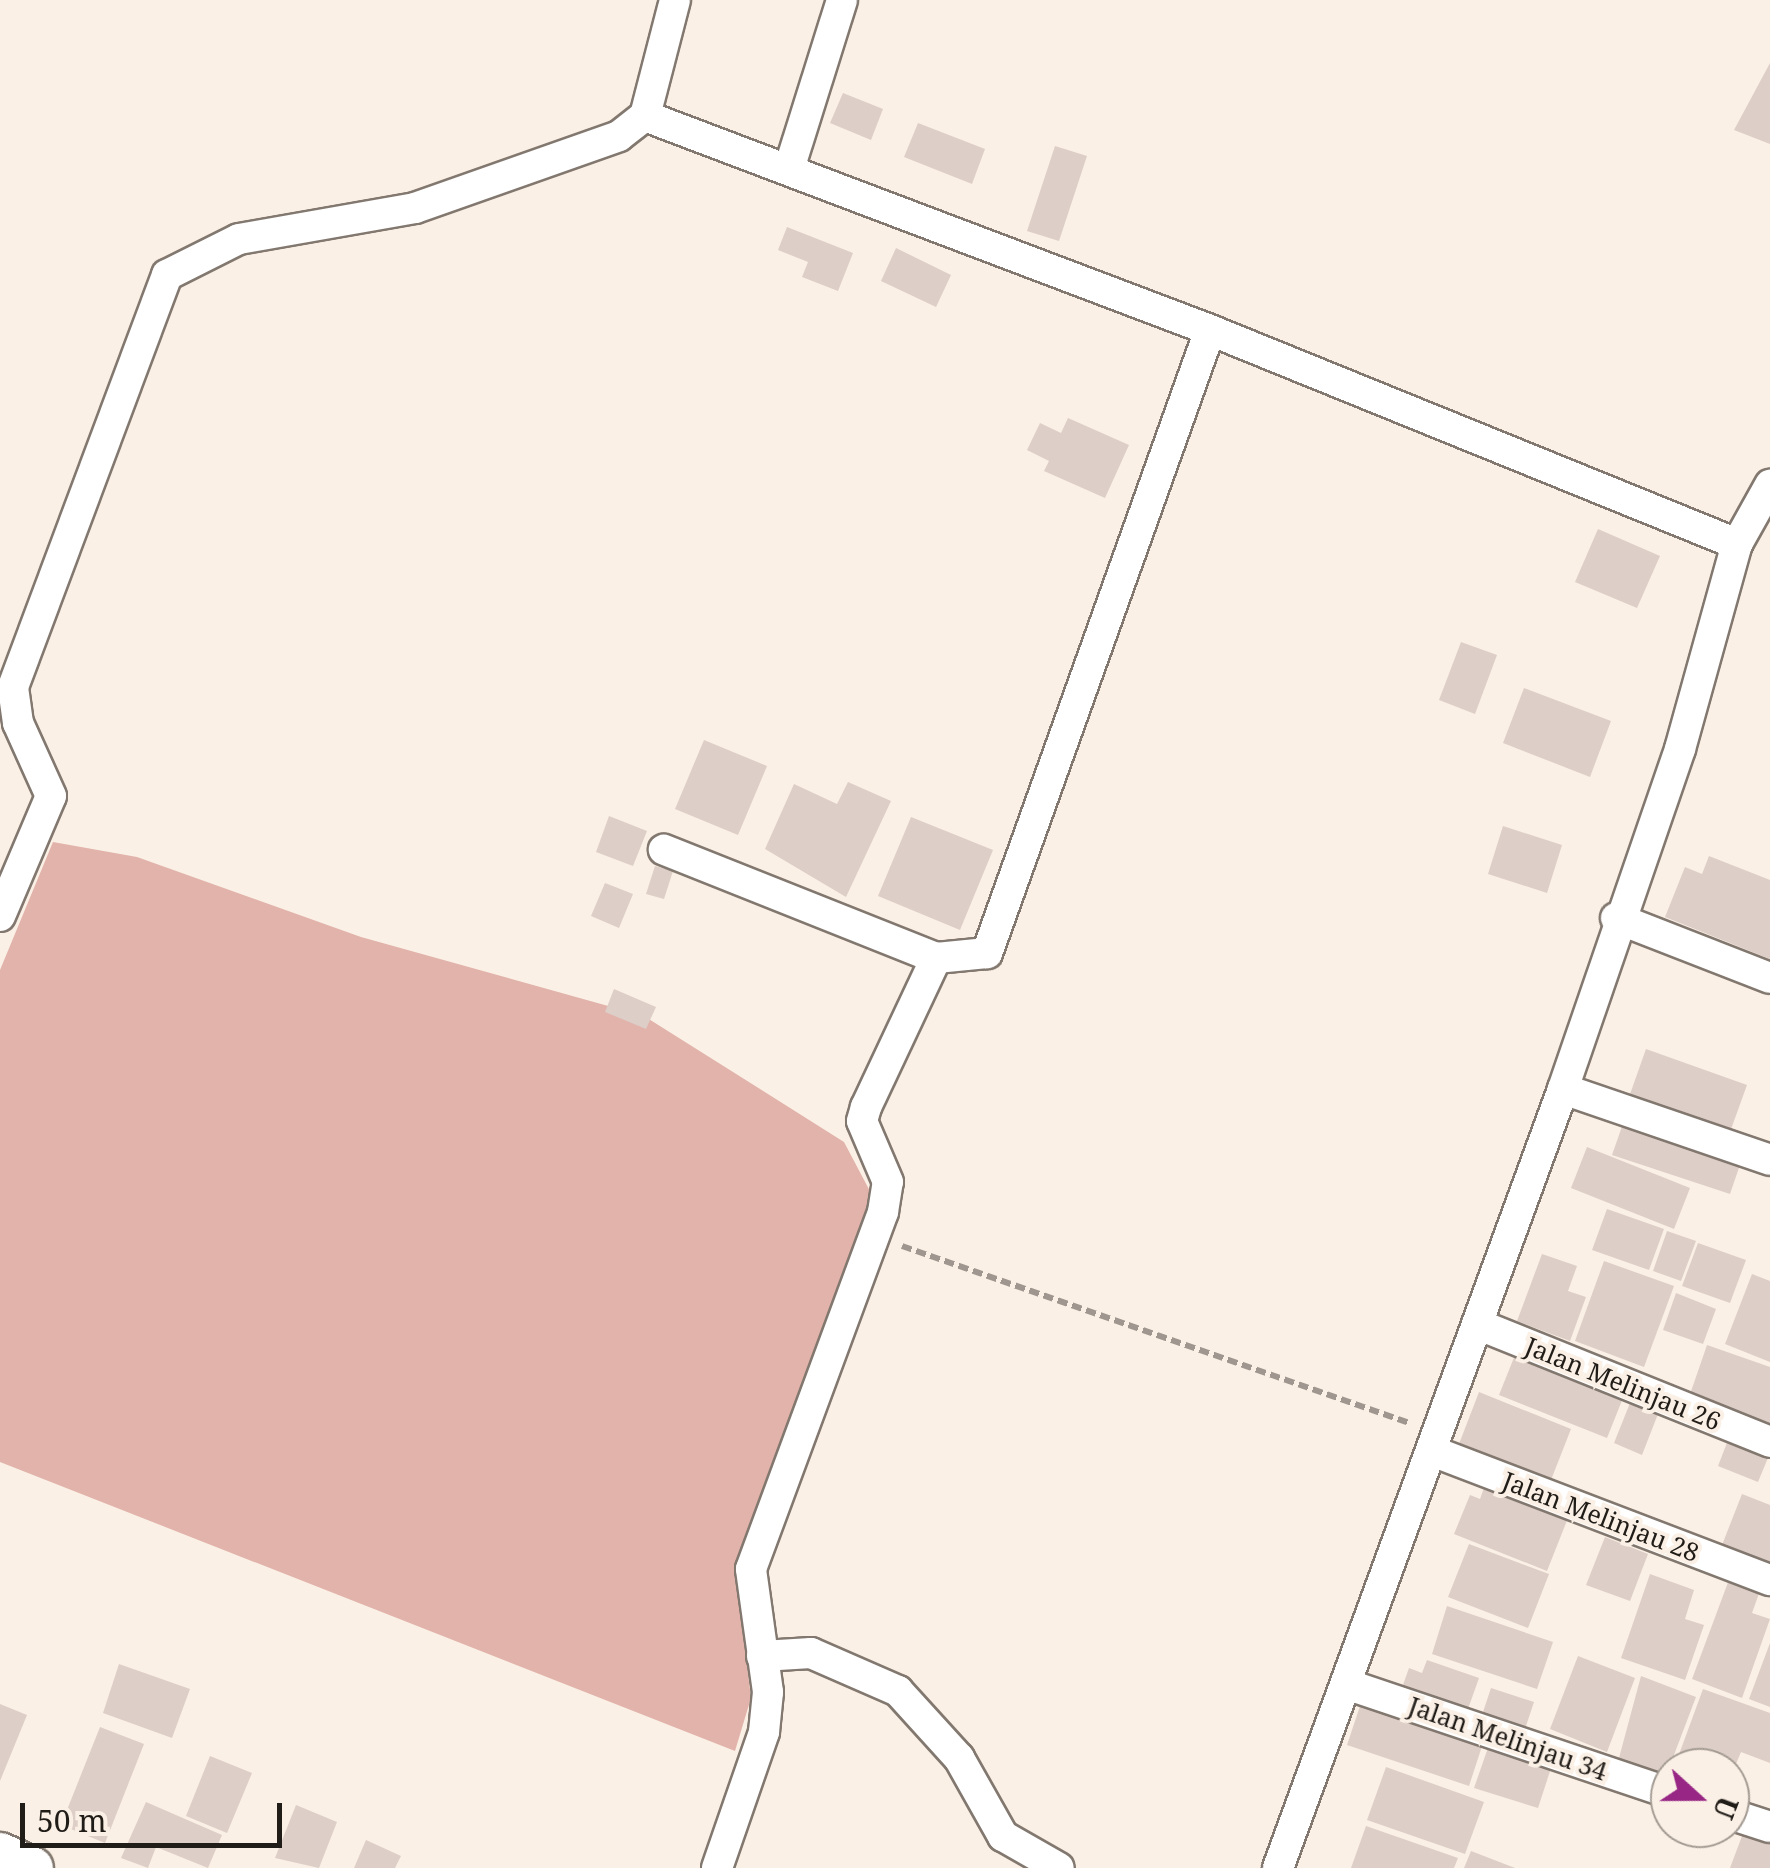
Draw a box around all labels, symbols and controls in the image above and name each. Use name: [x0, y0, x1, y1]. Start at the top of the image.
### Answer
street label: Jalan Melinjau 26: [1521, 1330, 1725, 1436]
street label: Jalan Melinjau 28: [1499, 1465, 1703, 1567]
street label: Jalan Melinjau 34: [1405, 1690, 1611, 1786]
north arrow: [1650, 1748, 1750, 1848]
scale bar: [25, 1783, 288, 1845]
text: U: [1705, 1791, 1748, 1825]
text: 50 m: [37, 1800, 107, 1841]

